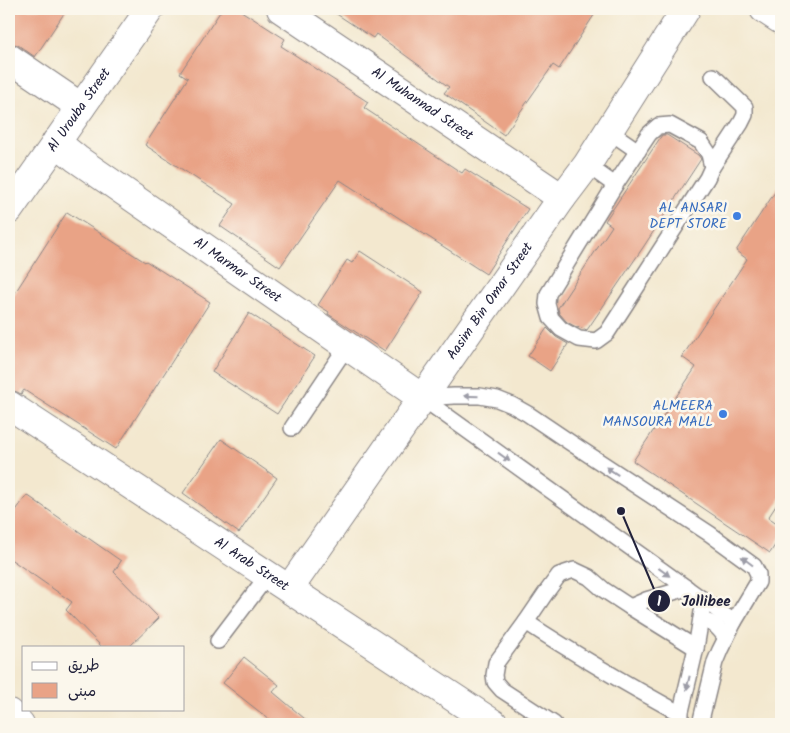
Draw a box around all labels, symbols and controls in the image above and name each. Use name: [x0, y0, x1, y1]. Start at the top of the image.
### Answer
street label: Al Muhannad Street: [366, 62, 478, 147]
street label: Al Urouba Street: [42, 63, 117, 157]
place label: AL ANSARI DEPT STORE: [649, 197, 728, 235]
marker: AL ANSARI DEPT STORE: [731, 210, 743, 222]
street label: Al Marmar Street: [189, 232, 287, 309]
street label: Aasim Bin Omar Street: [441, 238, 539, 364]
one-way arrow: [463, 392, 479, 400]
place label: ALMEERA MANSOURA MALL: [602, 395, 713, 433]
marker: ALMEERA MANSOURA MALL: [717, 408, 729, 420]
one-way arrow: [497, 452, 511, 462]
one-way arrow: [606, 466, 619, 475]
street label: Al Arab Street: [209, 532, 294, 597]
one-way arrow: [740, 556, 754, 566]
one-way arrow: [657, 567, 671, 577]
callout: Jollibee: [646, 586, 740, 616]
text: 1: [657, 590, 662, 614]
text: Jollibee: [681, 590, 731, 614]
legend: [22, 646, 185, 710]
text: طريق: [68, 654, 100, 678]
one-way arrow: [684, 675, 692, 690]
text: مبنى: [68, 680, 96, 704]

